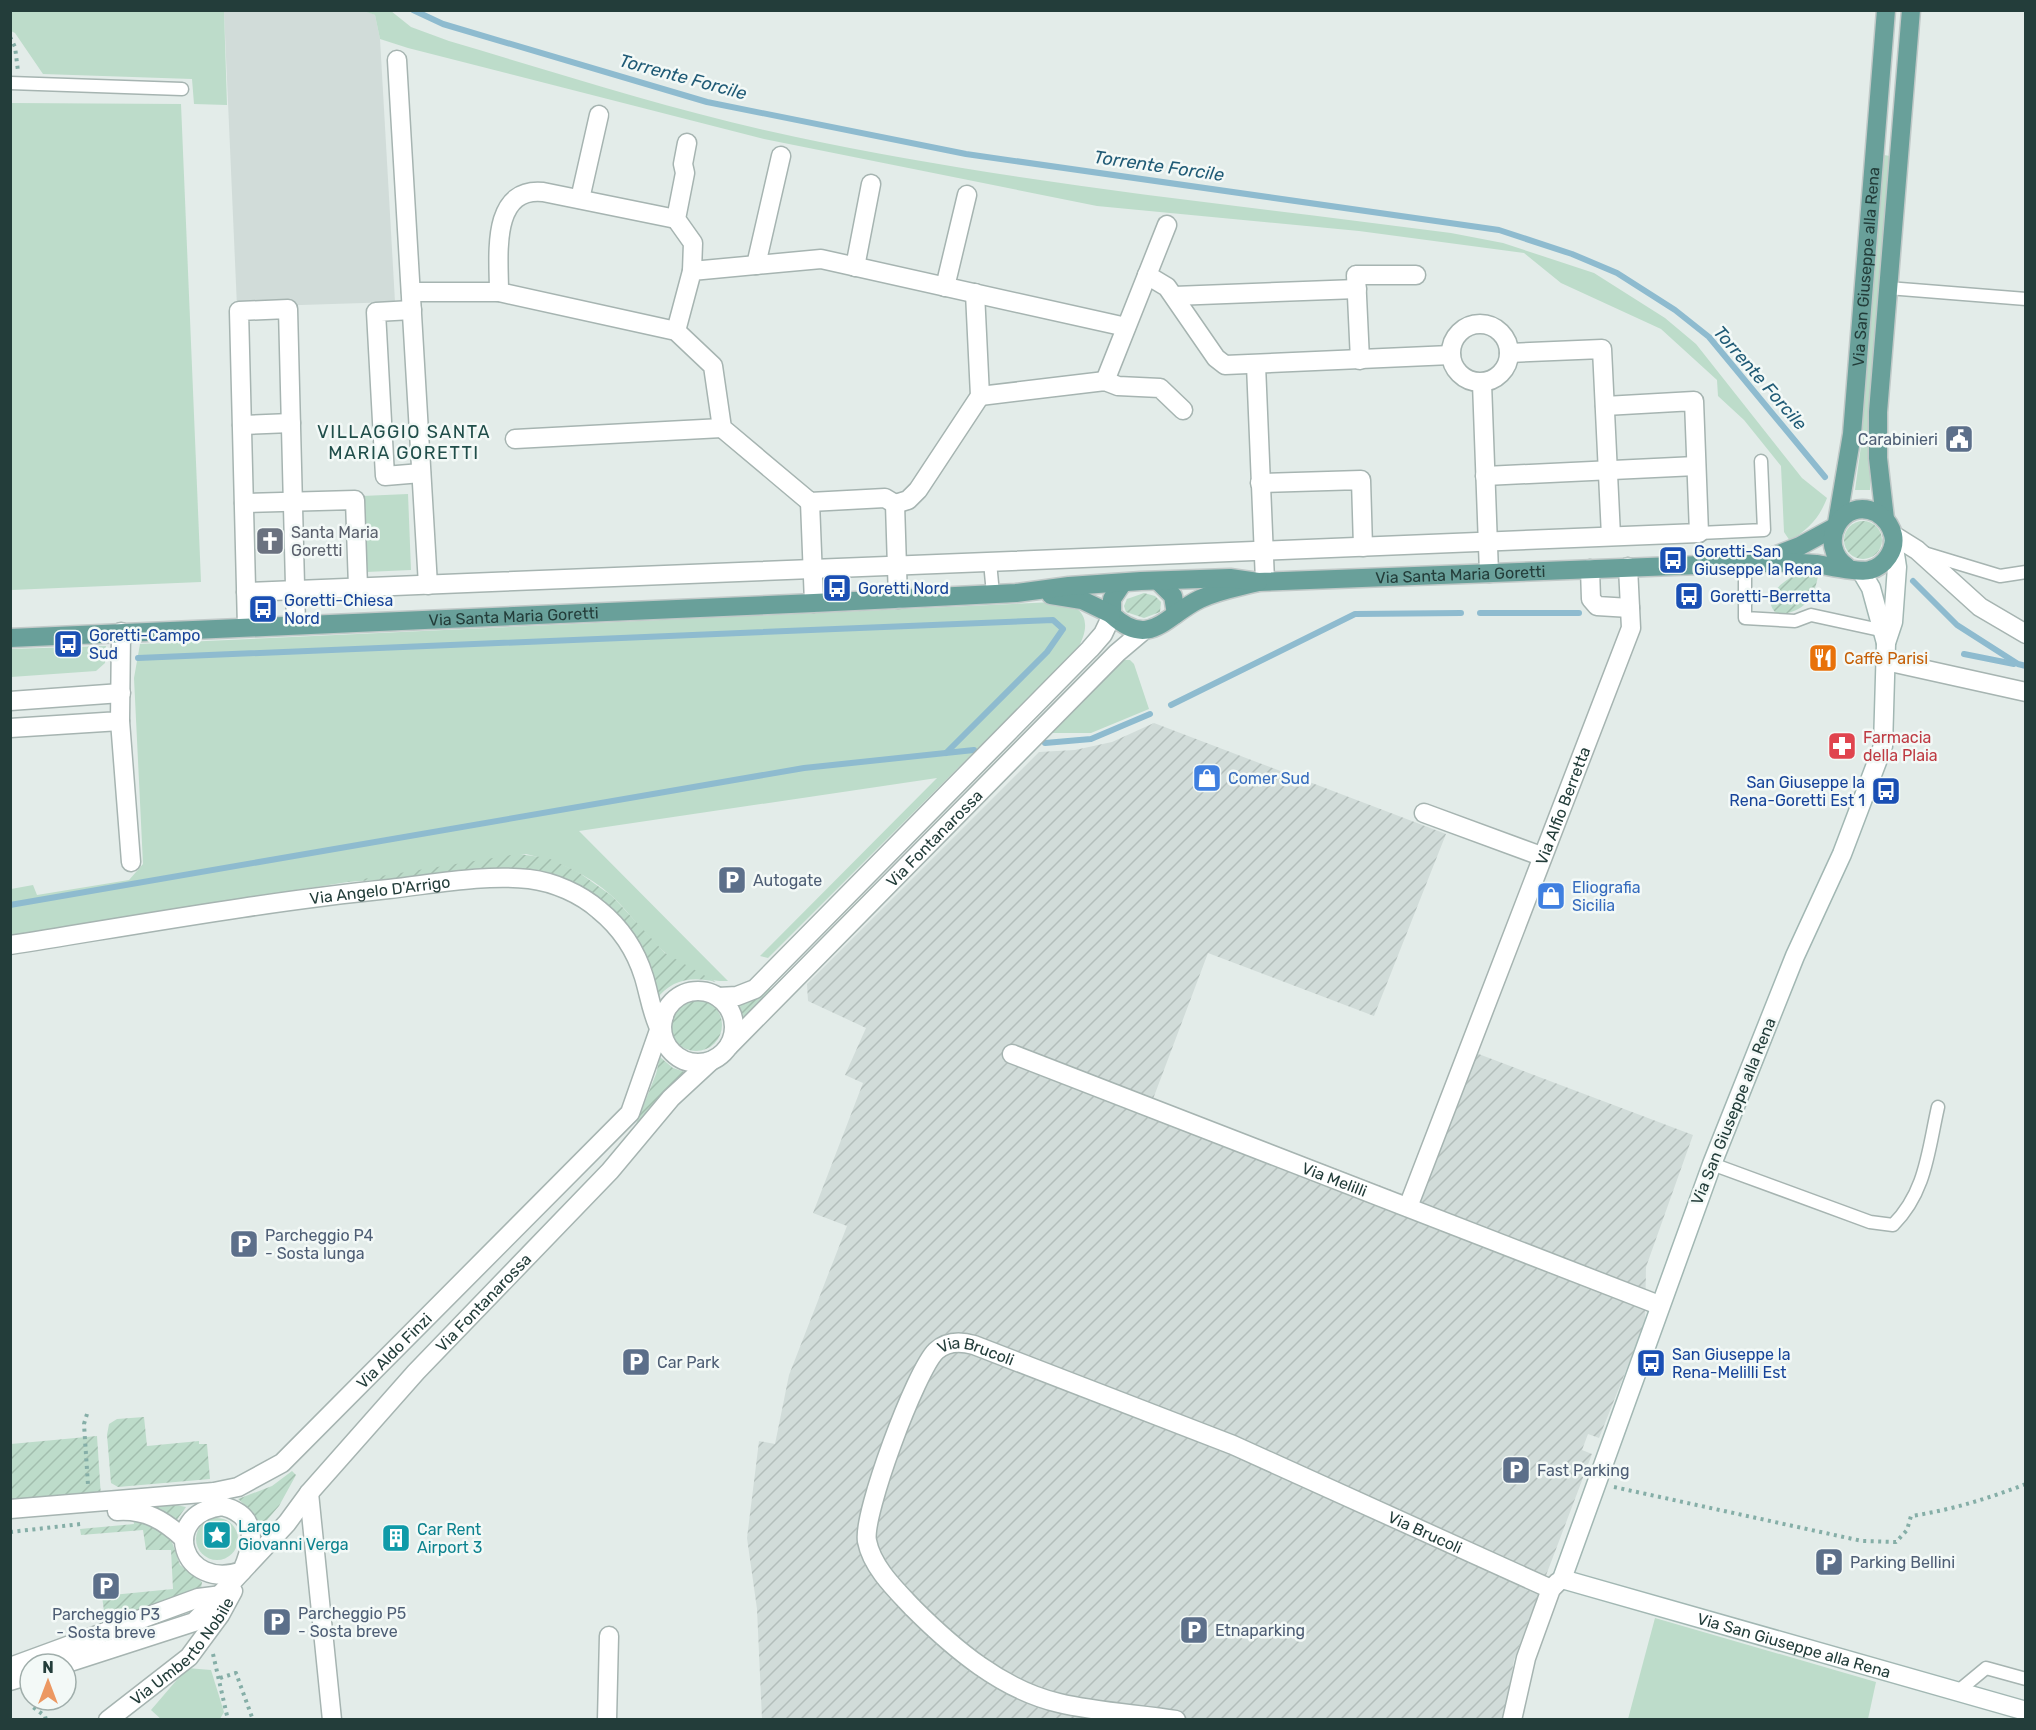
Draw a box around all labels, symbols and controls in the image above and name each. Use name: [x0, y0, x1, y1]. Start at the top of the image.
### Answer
water label: Torrente Forcile: [617, 49, 749, 105]
water label: Torrente Forcile: [1093, 146, 1225, 186]
street label: Via San Giuseppe alla Rena: [1848, 166, 1883, 367]
water label: Torrente Forcile: [1709, 321, 1811, 435]
district label: VILLAGGIO SANTA MARIA GORETTI: [317, 421, 491, 464]
public building icon: Carabinieri: [1943, 423, 1975, 455]
place label: Carabinieri: [1858, 430, 1938, 449]
place label: Santa Maria Goretti: [291, 523, 379, 560]
church icon: Santa Maria Goretti: [254, 525, 286, 557]
place label: Goretti-San Giuseppe la Rena: [1694, 542, 1822, 579]
bus stop icon: Goretti-San Giuseppe la Rena: [1657, 544, 1689, 576]
street label: Via Santa Maria Goretti: [1375, 562, 1546, 587]
bus stop icon: Goretti Nord: [821, 572, 853, 604]
place label: Goretti Nord: [858, 579, 949, 598]
bus stop icon: Goretti-Berretta: [1673, 580, 1705, 612]
place label: Goretti-Berretta: [1710, 587, 1831, 606]
place label: Goretti-Chiesa Nord: [284, 591, 393, 628]
bus stop icon: Goretti-Chiesa Nord: [247, 593, 279, 625]
street label: Via Santa Maria Goretti: [428, 603, 599, 630]
place label: Goretti-Campo Sud: [89, 626, 200, 663]
bus stop icon: Goretti-Campo Sud: [52, 628, 84, 660]
restaurant icon: Caffè Parisi: [1807, 642, 1839, 674]
place label: Caffè Parisi: [1844, 649, 1928, 668]
place label: Farmacia della Plaia: [1863, 728, 1938, 765]
pharmacy icon: Farmacia della Plaia: [1826, 730, 1858, 762]
street label: Via Alfio Berretta: [1532, 744, 1594, 868]
shop icon: Comer Sud: [1191, 762, 1223, 794]
place label: Comer Sud: [1228, 769, 1310, 788]
place label: San Giuseppe la Rena-Goretti Est 1: [1729, 773, 1865, 810]
bus stop icon: San Giuseppe la Rena-Goretti Est 1: [1870, 775, 1902, 807]
street label: Via Fontanarossa: [882, 786, 987, 891]
parking icon: Autogate: [716, 864, 748, 896]
place label: Autogate: [753, 871, 822, 890]
street label: Via Angelo D'Arrigo: [308, 872, 451, 908]
place label: Eliografia Sicilia: [1572, 878, 1641, 915]
shop icon: Eliografia Sicilia: [1535, 880, 1567, 912]
street label: Via San Giuseppe alla Rena: [1687, 1015, 1780, 1208]
street label: Via Melilli: [1299, 1158, 1370, 1201]
place label: Parcheggio P4 - Sosta lunga: [265, 1226, 374, 1263]
parking icon: Parcheggio P4 - Sosta lunga: [228, 1228, 260, 1260]
street label: Via Fontanarossa: [432, 1250, 535, 1356]
street label: Via Aldo Finzi: [353, 1309, 436, 1393]
street label: Via Brucoli: [934, 1333, 1017, 1370]
place label: San Giuseppe la Rena-Melilli Est: [1672, 1345, 1791, 1382]
parking icon: Car Park: [620, 1346, 652, 1378]
bus stop icon: San Giuseppe la Rena-Melilli Est: [1635, 1347, 1667, 1379]
place label: Car Park: [657, 1353, 720, 1372]
parking icon: Fast Parking: [1500, 1454, 1532, 1486]
place label: Fast Parking: [1537, 1461, 1629, 1480]
street label: Via Brucoli: [1385, 1507, 1465, 1558]
place label: Largo Giovanni Verga: [238, 1517, 349, 1554]
place icon: Largo Giovanni Verga: [201, 1519, 233, 1551]
place label: Car Rent Airport 3: [417, 1520, 482, 1557]
building icon: Car Rent Airport 3: [380, 1522, 412, 1554]
parking icon: Parking Bellini: [1813, 1546, 1845, 1578]
place label: Parking Bellini: [1850, 1553, 1955, 1572]
parking icon: Parcheggio P3 - Sosta breve: [90, 1570, 122, 1602]
street label: Via Umberto Nobile: [127, 1594, 238, 1709]
place label: Parcheggio P5 - Sosta breve: [298, 1604, 406, 1641]
place label: Parcheggio P3 - Sosta breve: [52, 1605, 160, 1642]
parking icon: Parcheggio P5 - Sosta breve: [261, 1606, 293, 1638]
street label: Via San Giuseppe alla Rena: [1695, 1609, 1893, 1682]
parking icon: Etnaparking: [1178, 1614, 1210, 1646]
place label: Etnaparking: [1215, 1621, 1305, 1640]
north arrow: [18, 1652, 78, 1712]
text: N: [42, 1658, 54, 1677]

